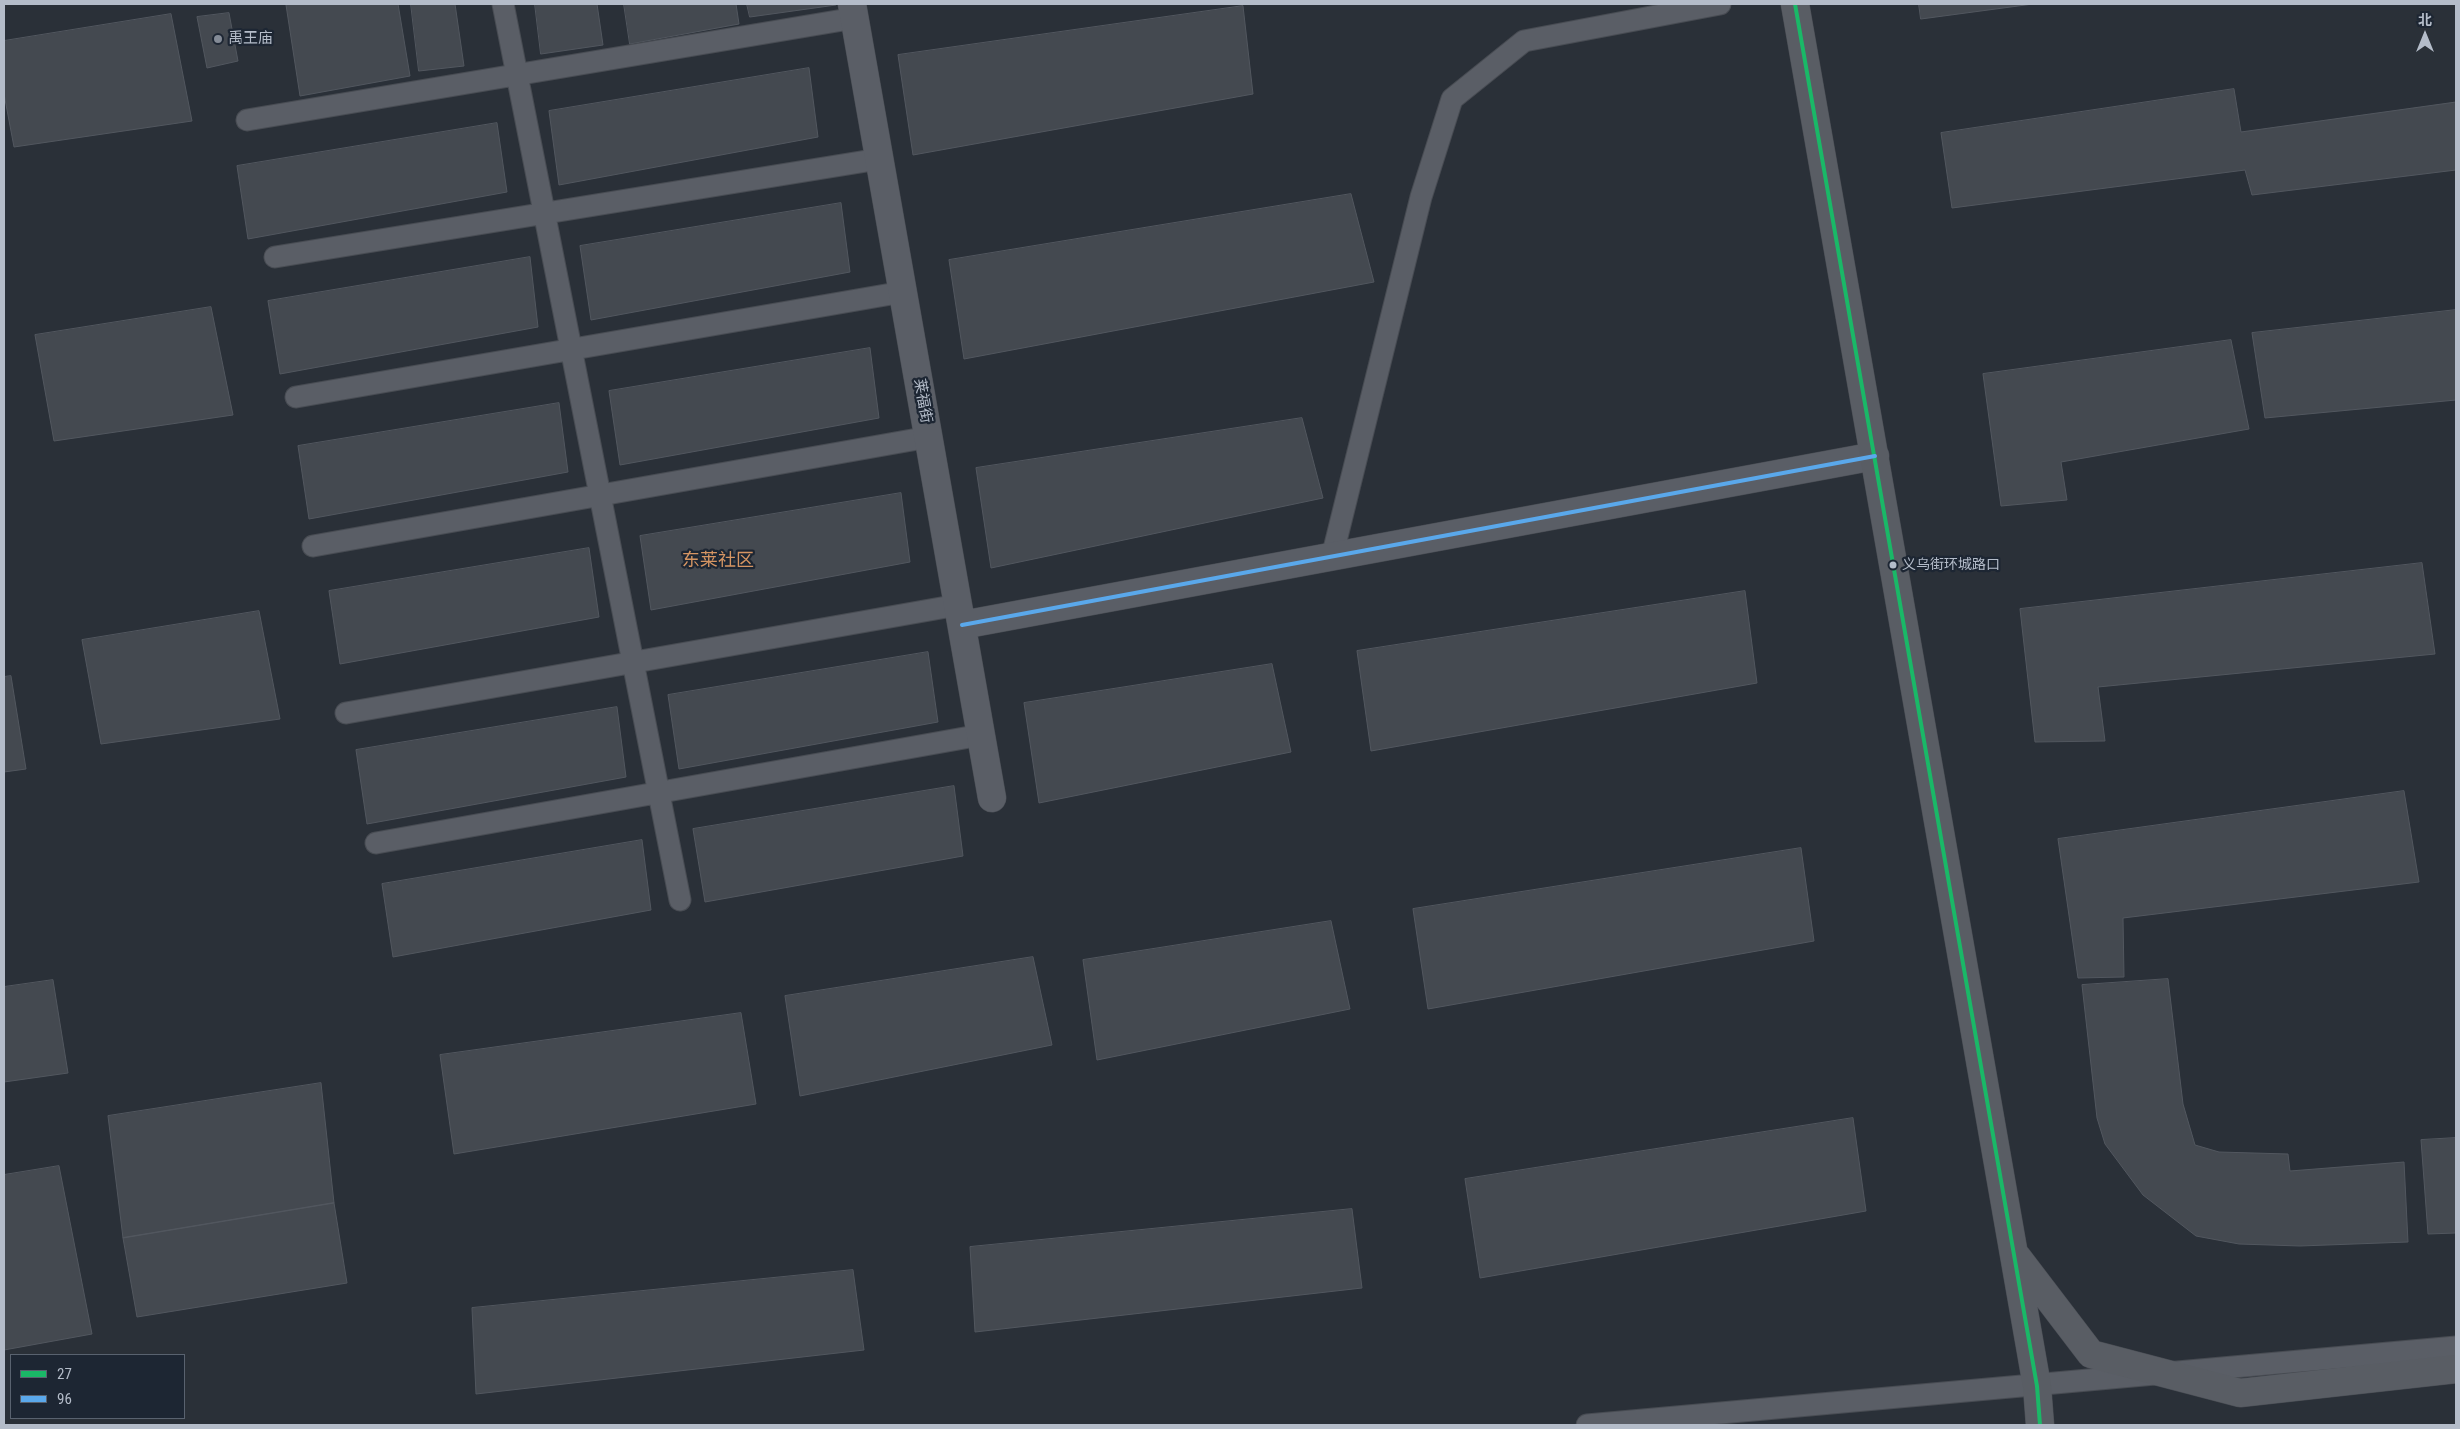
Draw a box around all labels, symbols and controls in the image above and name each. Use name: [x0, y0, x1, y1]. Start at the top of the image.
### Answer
north arrow: [2400, 10, 2450, 60]
text: 北: [2418, 12, 2432, 28]
place label: 禹王庙: [228, 30, 273, 48]
marker: 禹王庙: [212, 33, 224, 45]
street label: 莱福街: [909, 377, 935, 425]
district label: 东莱社区: [682, 550, 754, 572]
place label: 义乌街环城路口: [1902, 557, 2000, 573]
marker: 义乌街环城路口: [1888, 560, 1898, 570]
legend: [10, 1354, 185, 1419]
text: 27: [57, 1365, 72, 1383]
text: 96: [57, 1390, 72, 1408]

